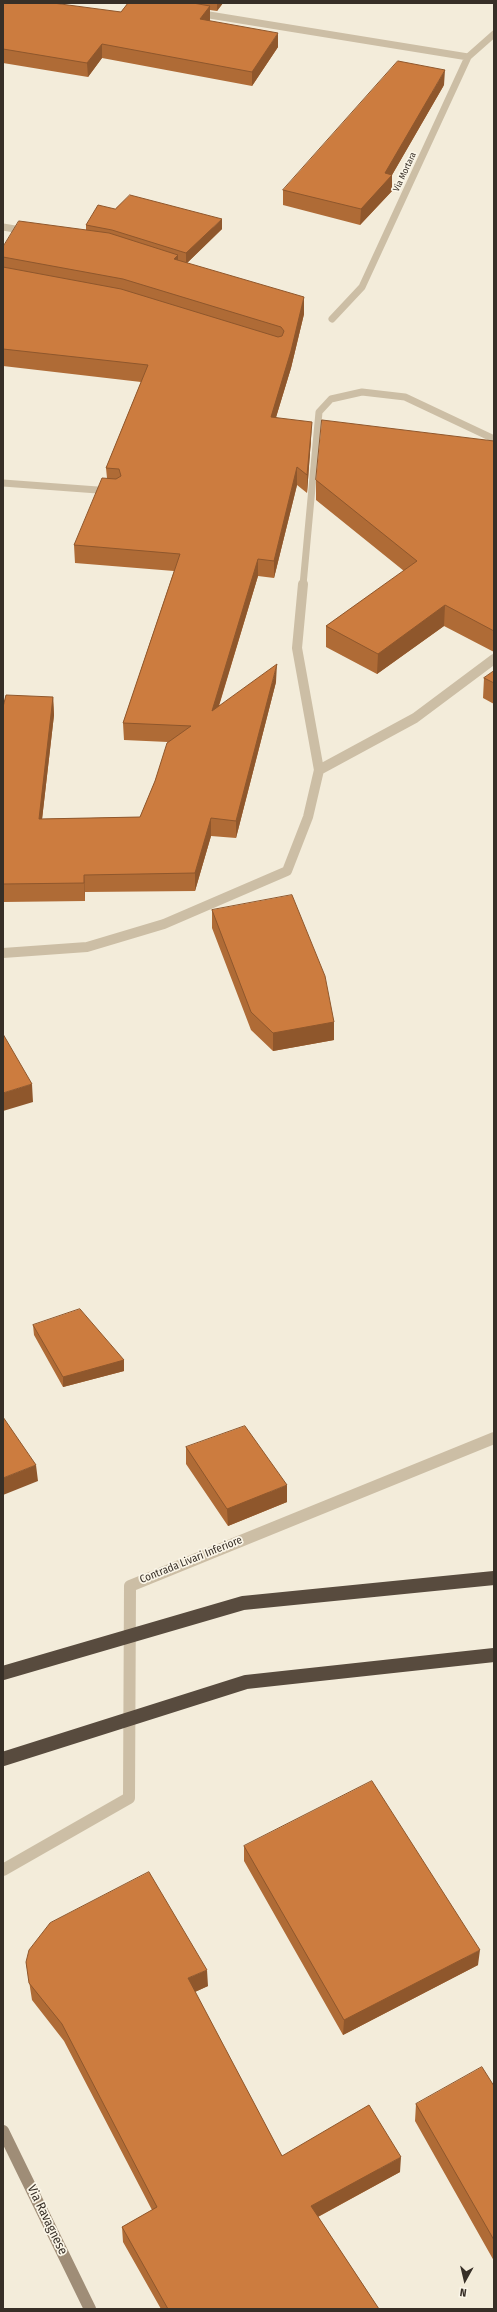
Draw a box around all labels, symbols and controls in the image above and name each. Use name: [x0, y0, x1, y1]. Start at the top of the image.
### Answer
street label: Via Mortara: [391, 151, 419, 193]
street label: Contrada Livari Inferiore: [138, 1533, 244, 1587]
street label: Via Ravagnese: [23, 2183, 71, 2257]
north arrow: [445, 2260, 485, 2300]
text: N: [459, 2285, 467, 2299]

